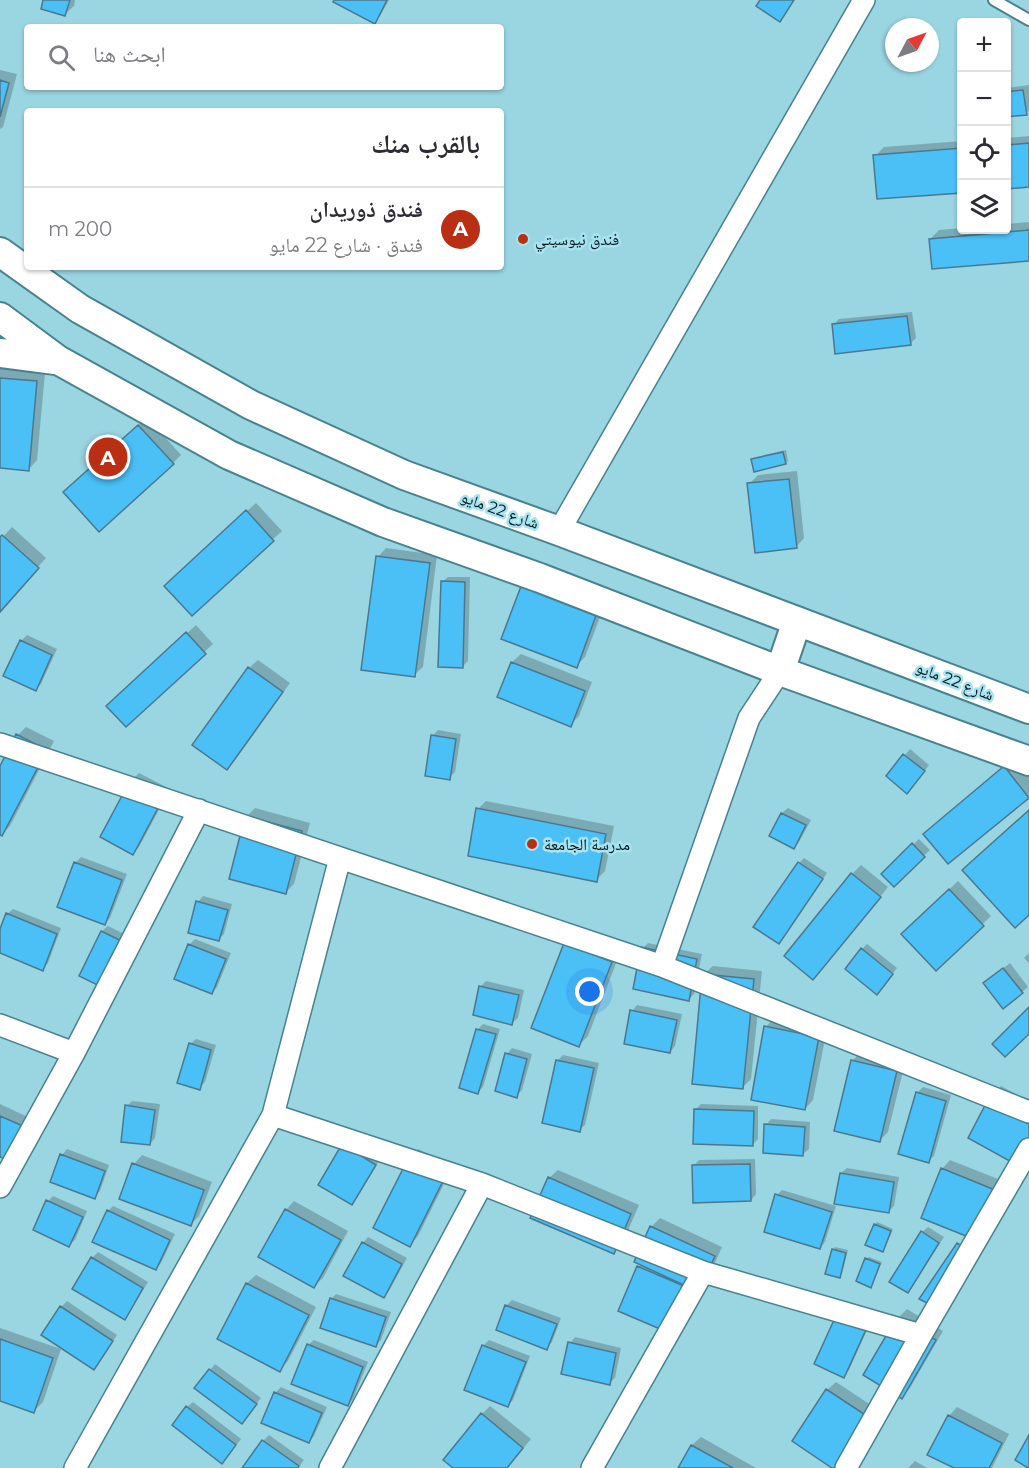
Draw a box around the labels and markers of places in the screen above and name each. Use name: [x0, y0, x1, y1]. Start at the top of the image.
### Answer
place label: فندق نيوسيتي: [535, 230, 619, 252]
marker: فندق نيوسيتي: [516, 232, 530, 246]
pin: A: [88, 434, 128, 480]
place label: مدرسة الجامعة: [544, 835, 630, 854]
marker: مدرسة الجامعة: [525, 837, 539, 851]

